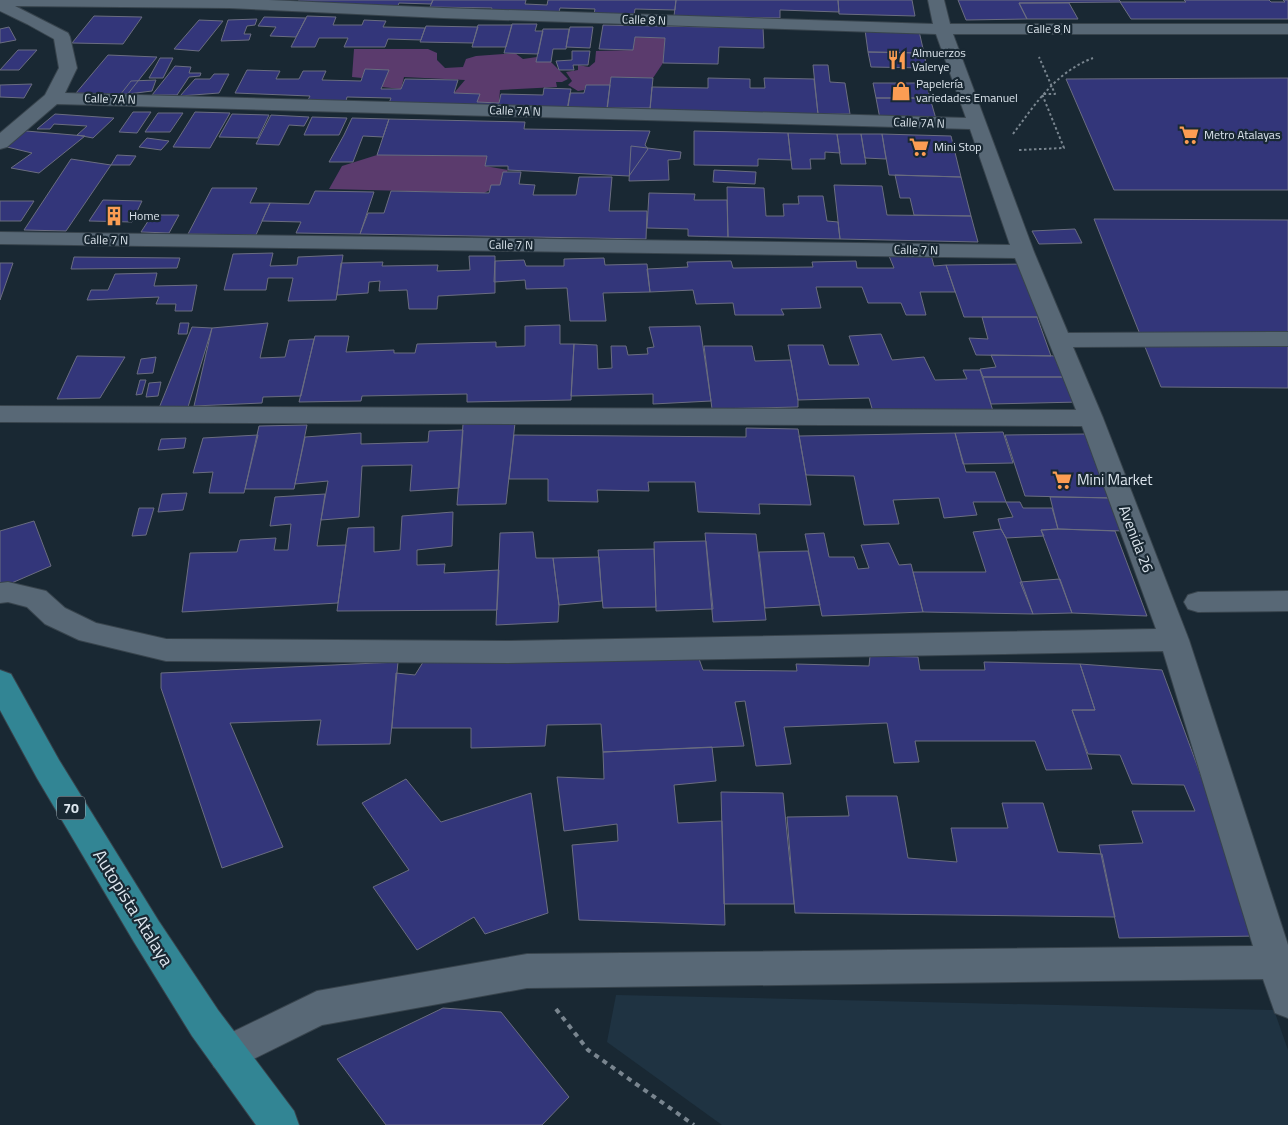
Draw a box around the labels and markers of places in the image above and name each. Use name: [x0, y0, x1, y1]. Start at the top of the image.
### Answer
place label: Almuerzos Valerye: [912, 43, 966, 76]
restaurant icon: Almuerzos Valerye: [886, 49, 908, 71]
place label: Papelería variedades Emanuel: [916, 74, 1018, 107]
shop icon: Papelería variedades Emanuel: [890, 80, 912, 102]
supermarket icon: Metro Atalayas: [1178, 124, 1200, 146]
place label: Metro Atalayas: [1204, 125, 1281, 144]
supermarket icon: Mini Stop: [908, 136, 930, 158]
place label: Mini Stop: [934, 137, 982, 156]
building icon: Home: [103, 205, 125, 227]
place label: Home: [129, 206, 159, 225]
place label: Mini Market: [1077, 468, 1153, 491]
supermarket icon: Mini Market: [1051, 469, 1073, 491]

